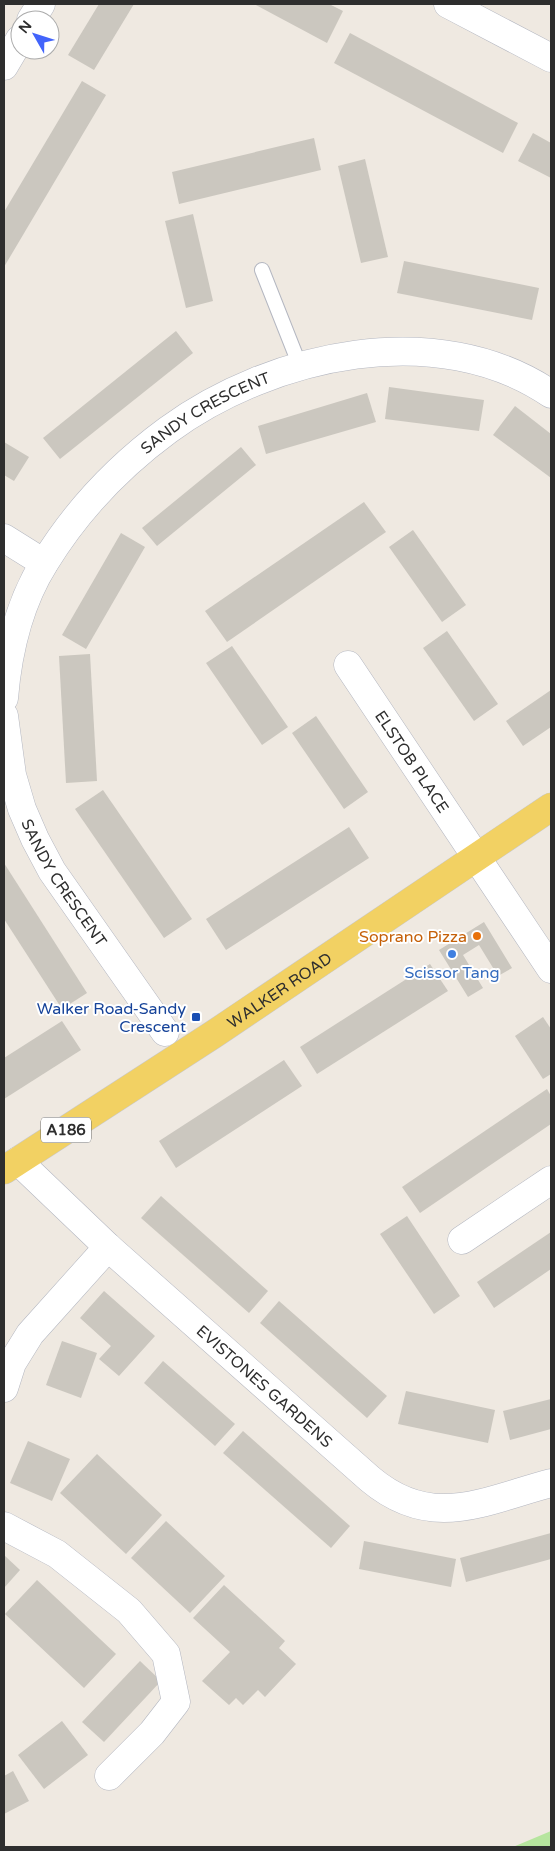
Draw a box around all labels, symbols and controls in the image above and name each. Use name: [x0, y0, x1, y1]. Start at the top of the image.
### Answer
north arrow: [10, 10, 60, 60]
text: N: [15, 17, 35, 37]
street label: SANDY CRESCENT: [137, 368, 273, 459]
street label: ELSTOB PLACE: [370, 707, 453, 817]
street label: SANDY CRESCENT: [16, 816, 111, 951]
place label: Soprano Pizza: [359, 927, 467, 947]
marker: Soprano Pizza: [471, 930, 483, 942]
street label: WALKER ROAD: [224, 948, 336, 1033]
marker: Scissor Tang: [446, 948, 458, 960]
place label: Scissor Tang: [404, 963, 500, 983]
place label: Walker Road-Sandy Crescent: [37, 999, 186, 1037]
marker: Walker Road-Sandy Crescent: [190, 1011, 202, 1023]
road number: A186: [41, 1118, 91, 1142]
street label: EVISTONES GARDENS: [192, 1321, 336, 1452]

